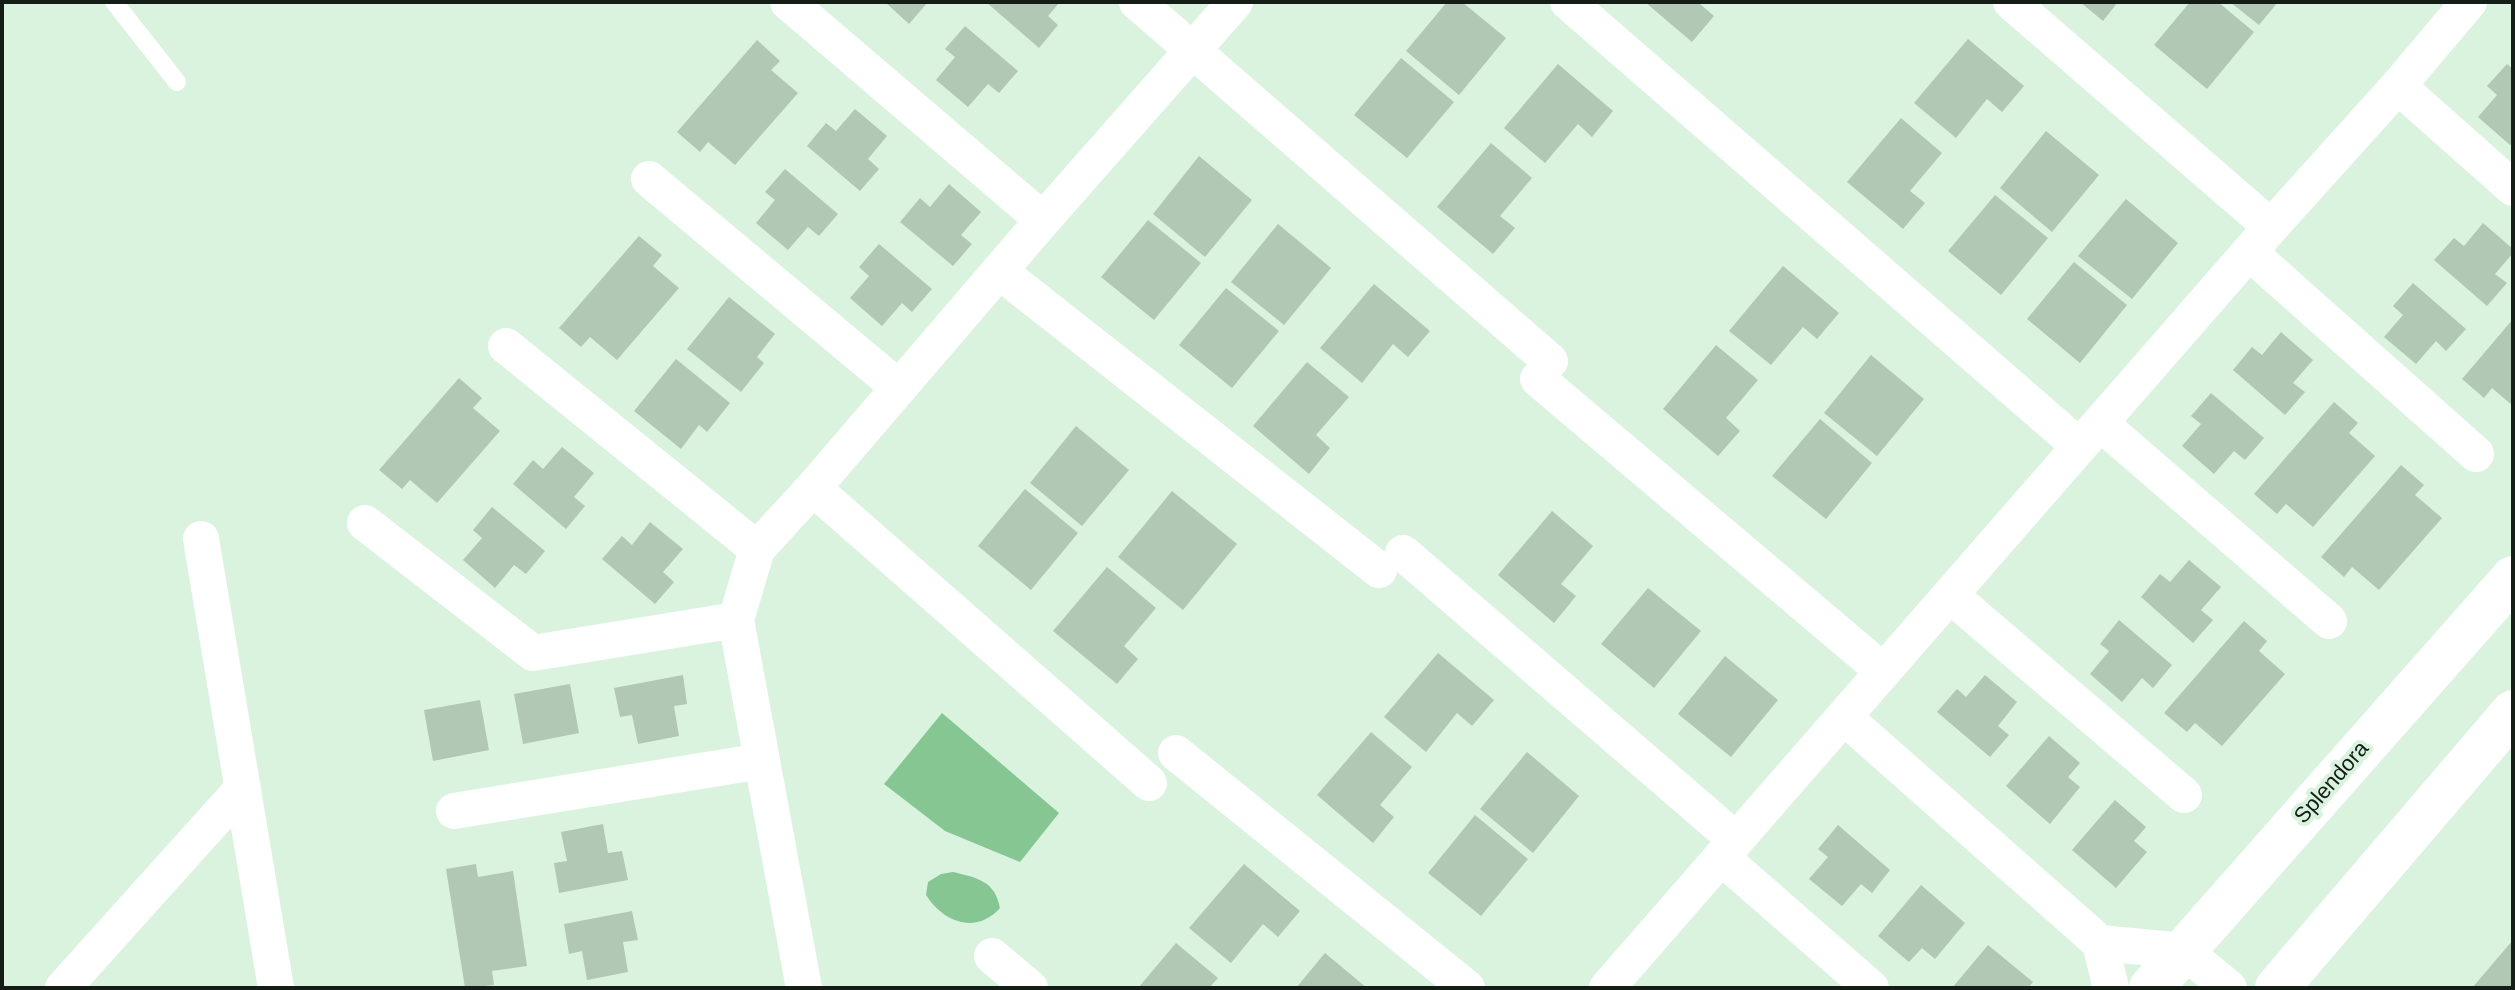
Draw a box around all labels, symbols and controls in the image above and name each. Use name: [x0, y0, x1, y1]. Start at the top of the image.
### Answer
street label: Splendora: [2289, 736, 2375, 830]

